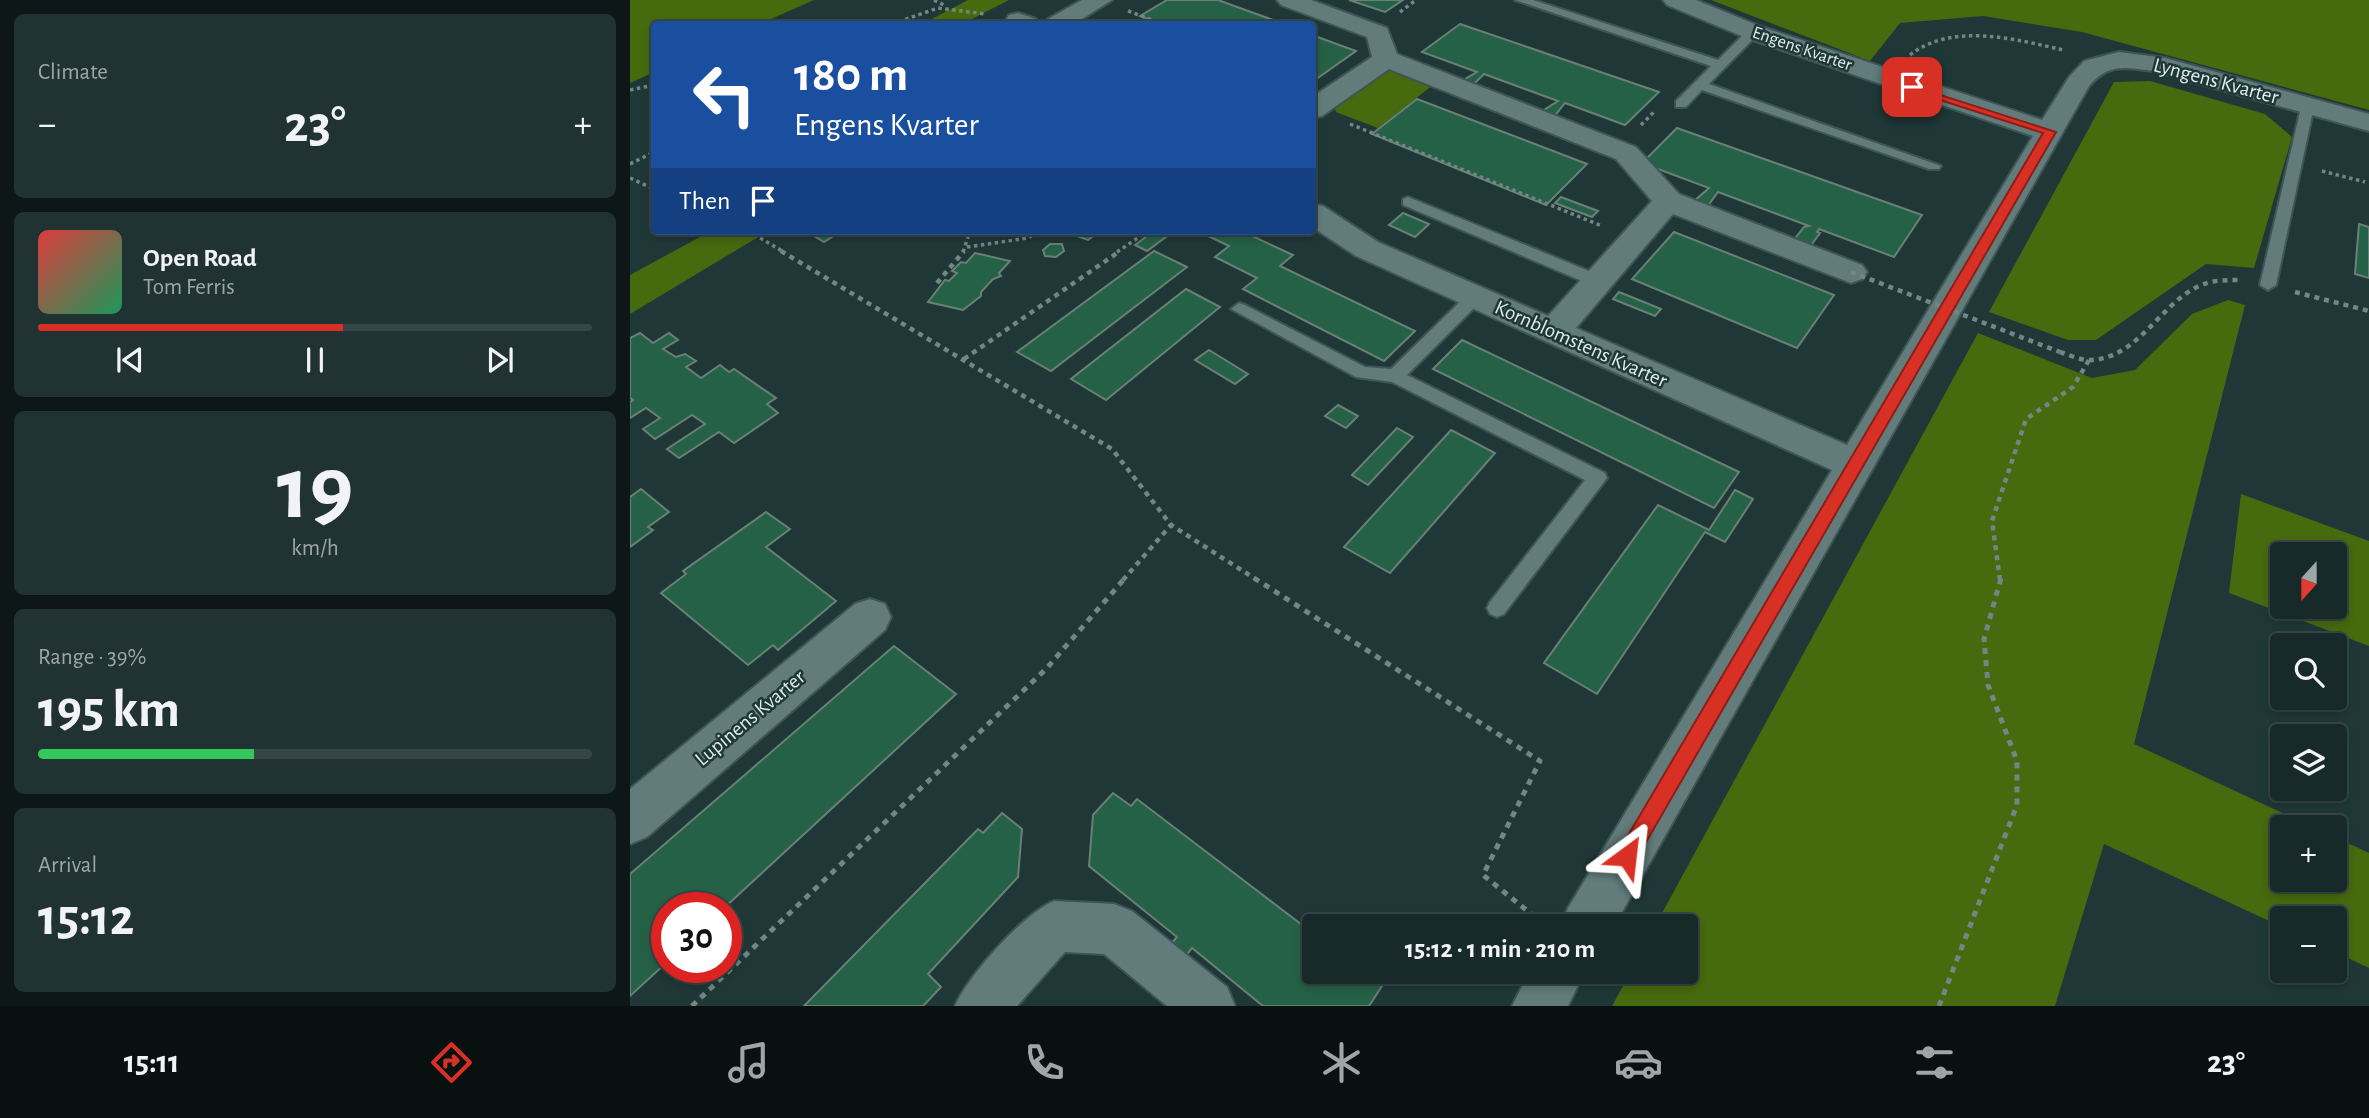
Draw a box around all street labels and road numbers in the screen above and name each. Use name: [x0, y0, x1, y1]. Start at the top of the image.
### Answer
street label: Engens Kvarter: [1750, 24, 1854, 74]
street label: Lyngens Kvarter: [2151, 54, 2281, 108]
street label: Kornblomstens Kvarter: [1492, 297, 1670, 392]
street label: Lupinens Kvarter: [691, 666, 809, 770]

